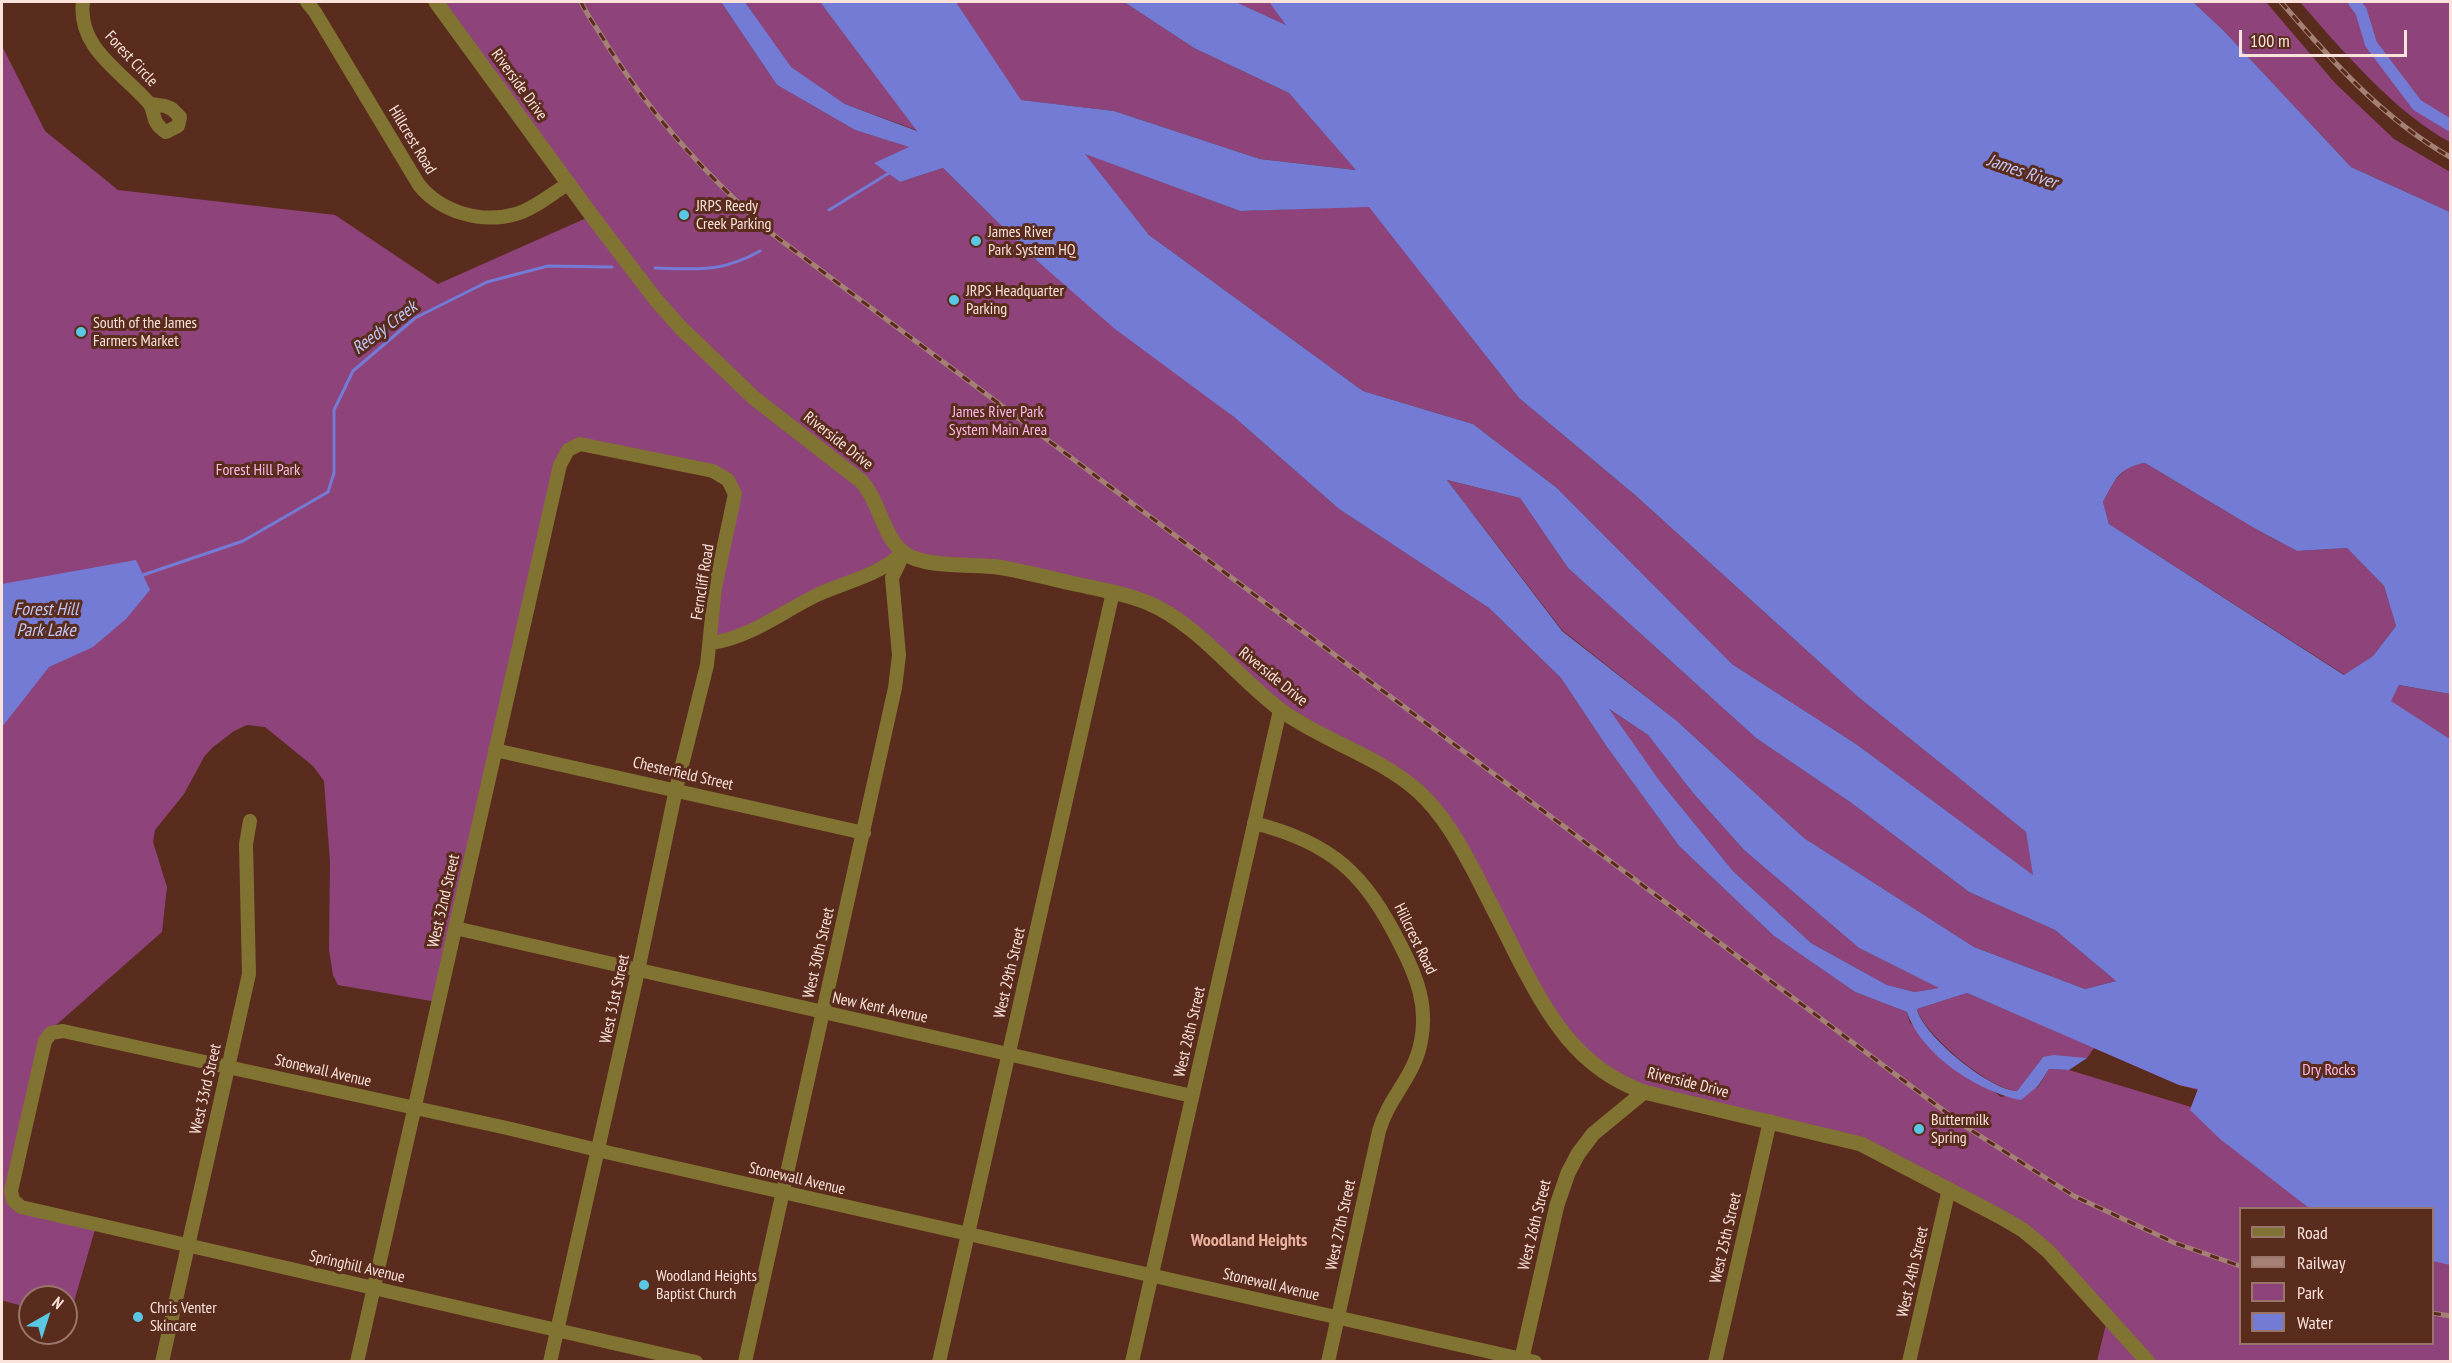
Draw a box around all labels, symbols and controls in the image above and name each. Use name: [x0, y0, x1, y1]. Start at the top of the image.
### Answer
scale bar: [2242, 18, 2410, 56]
street label: Forest Circle: [100, 27, 162, 91]
text: 100 m: [2250, 29, 2290, 52]
street label: Riverside Drive: [487, 46, 551, 124]
street label: Hillcrest Road: [384, 102, 440, 178]
water label: James River: [1984, 150, 2060, 194]
place label: JRPS Reedy Creek Parking: [696, 196, 771, 234]
marker: JRPS Reedy Creek Parking: [677, 208, 691, 222]
place label: James River Park System HQ: [988, 222, 1075, 260]
marker: James River Park System HQ: [969, 234, 983, 248]
place label: JRPS Headquarter Parking: [966, 281, 1064, 319]
marker: JRPS Headquarter Parking: [947, 293, 961, 307]
water label: Reedy Creek: [348, 297, 422, 359]
place label: South of the James Farmers Market: [93, 313, 197, 351]
marker: South of the James Farmers Market: [74, 325, 88, 339]
park label: James River Park System Main Area: [949, 402, 1047, 440]
street label: Riverside Drive: [799, 408, 877, 474]
park label: Forest Hill Park: [216, 460, 300, 480]
street label: Ferncliff Road: [688, 543, 718, 621]
water label: Forest Hill Park Lake: [14, 599, 78, 642]
street label: Riverside Drive: [1235, 643, 1311, 711]
street label: Chesterfield Street: [631, 753, 735, 795]
street label: West 32nd Street: [424, 853, 464, 949]
street label: Hillcrest Road: [1390, 900, 1440, 978]
street label: West 30th Street: [799, 906, 839, 1000]
street label: West 29th Street: [990, 926, 1030, 1020]
street label: West 31st Street: [596, 953, 634, 1045]
street label: West 28th Street: [1170, 985, 1210, 1079]
street label: New Kent Avenue: [831, 989, 929, 1027]
street label: West 33rd Street: [186, 1042, 226, 1136]
street label: Stonewall Avenue: [273, 1051, 373, 1091]
park label: Dry Rocks: [2302, 1060, 2356, 1080]
street label: Riverside Drive: [1645, 1064, 1731, 1102]
place label: Buttermilk Spring: [1931, 1110, 1989, 1148]
marker: Buttermilk Spring: [1912, 1122, 1926, 1136]
street label: Stonewall Avenue: [747, 1159, 847, 1199]
street label: West 27th Street: [1322, 1178, 1360, 1272]
street label: West 26th Street: [1515, 1178, 1555, 1272]
street label: West 25th Street: [1706, 1191, 1746, 1285]
legend: [2239, 1207, 2434, 1345]
text: Road: [2297, 1221, 2328, 1244]
street label: West 24th Street: [1893, 1225, 1933, 1319]
district label: Woodland Heights: [1191, 1230, 1307, 1252]
street label: Springhill Avenue: [307, 1247, 407, 1287]
text: Railway: [2297, 1251, 2346, 1274]
street label: Stonewall Avenue: [1221, 1265, 1321, 1305]
place label: Woodland Heights Baptist Church: [656, 1266, 757, 1304]
marker: Woodland Heights Baptist Church: [637, 1278, 651, 1292]
text: Park: [2297, 1281, 2324, 1304]
north arrow: [18, 1285, 78, 1345]
text: N: [48, 1292, 68, 1313]
place label: Chris Venter Skincare: [150, 1298, 217, 1336]
marker: Chris Venter Skincare: [131, 1310, 145, 1324]
text: Water: [2297, 1311, 2333, 1334]

